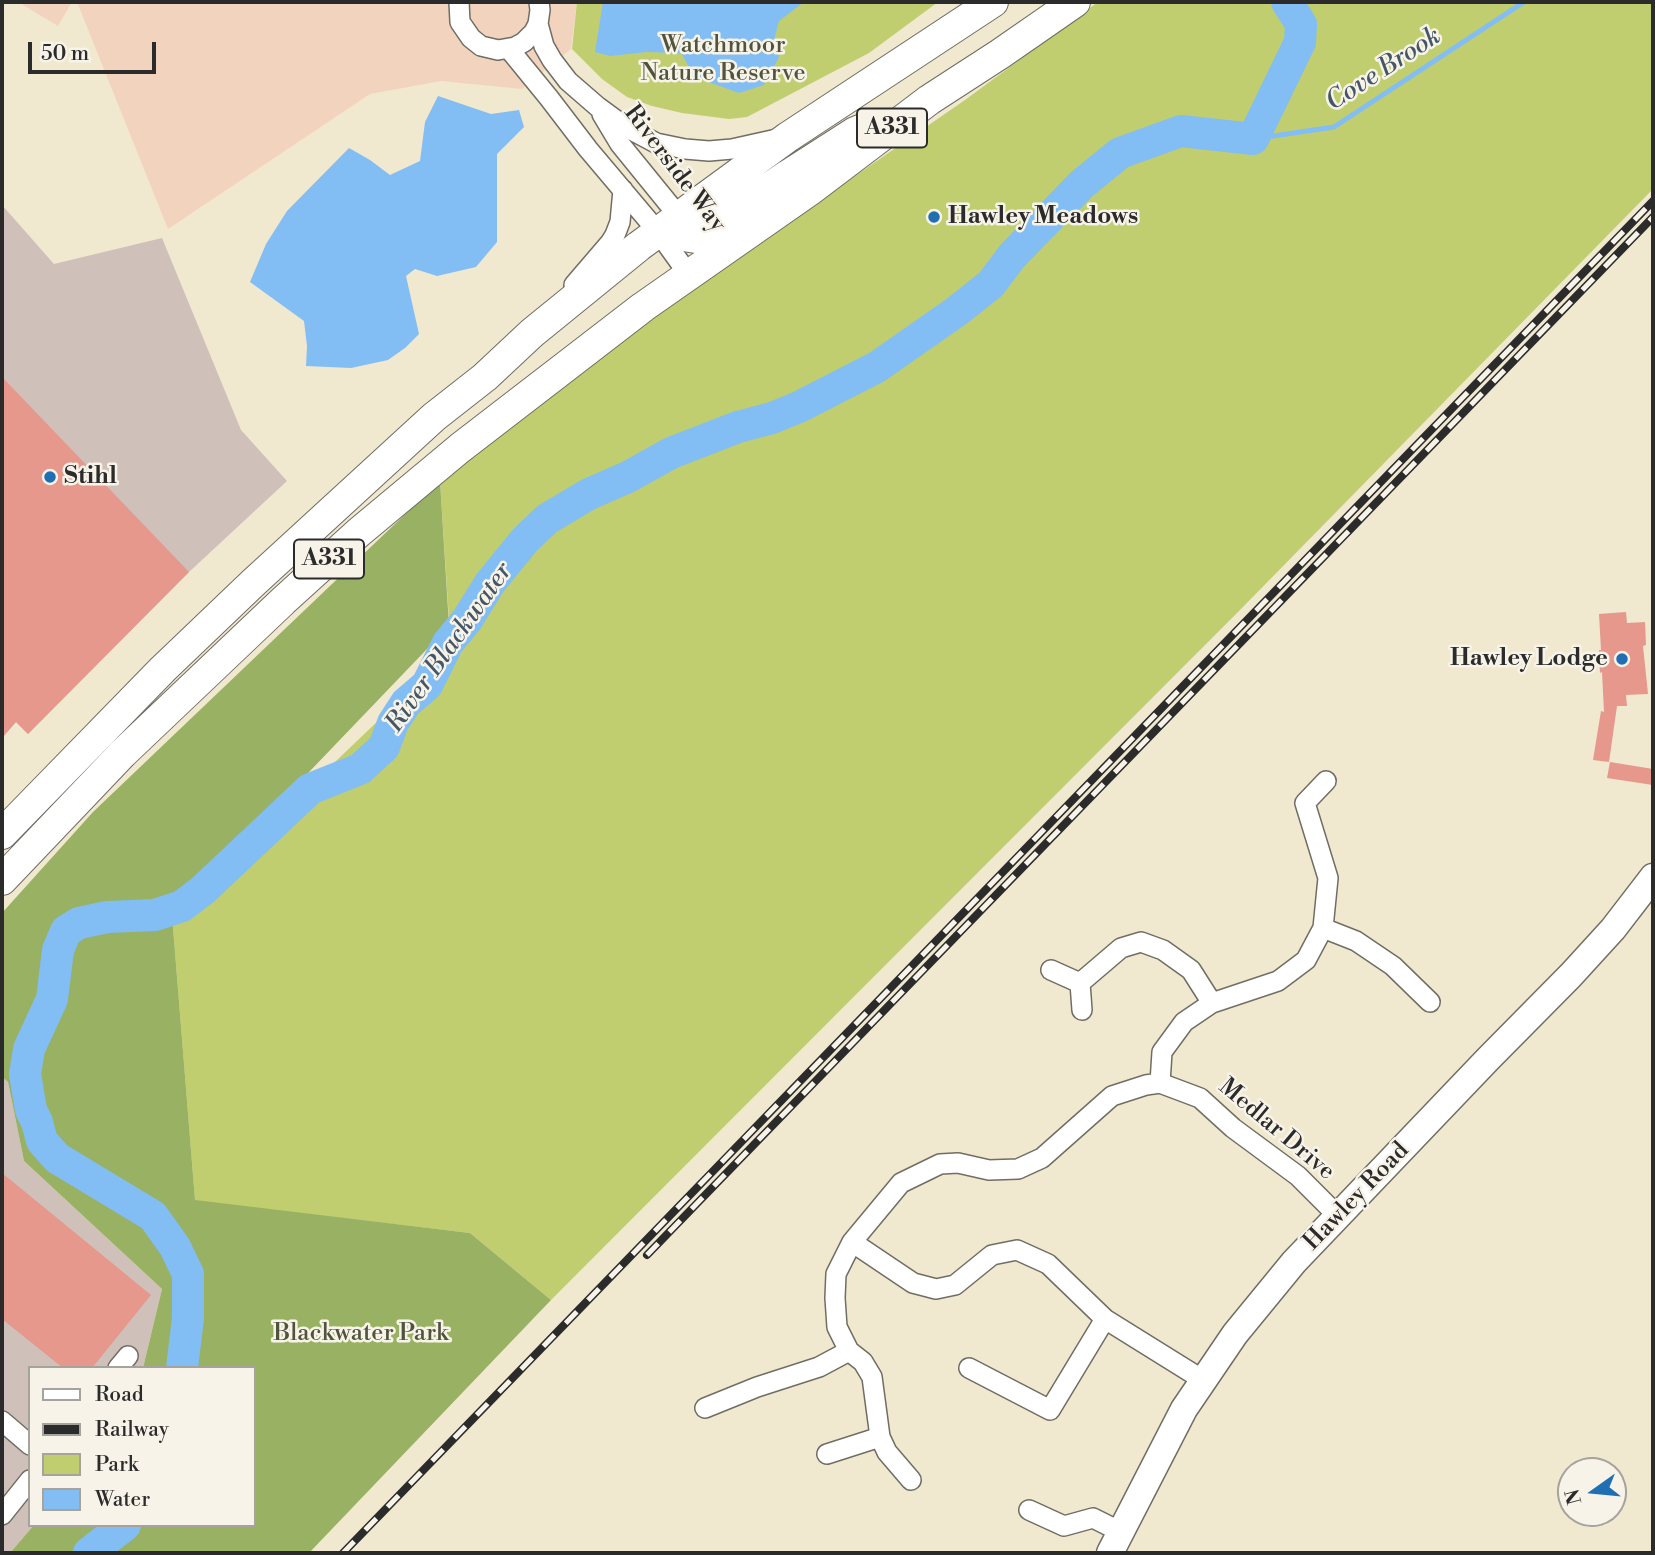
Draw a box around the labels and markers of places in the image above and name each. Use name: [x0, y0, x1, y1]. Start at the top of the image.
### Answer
place label: Hawley Meadows: [948, 203, 1138, 231]
marker: Hawley Meadows: [926, 209, 942, 225]
place label: Stihl: [64, 463, 117, 491]
marker: Stihl: [42, 469, 58, 485]
place label: Hawley Lodge: [1450, 645, 1608, 673]
marker: Hawley Lodge: [1614, 651, 1630, 667]

